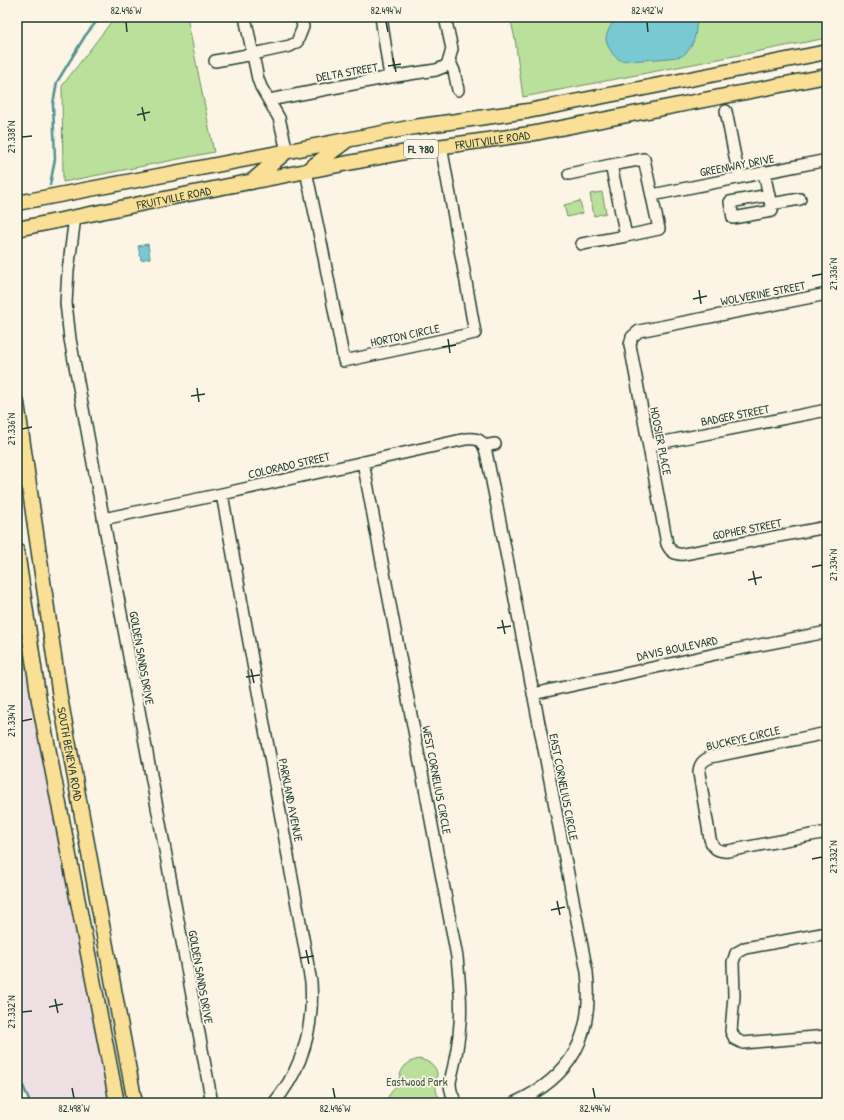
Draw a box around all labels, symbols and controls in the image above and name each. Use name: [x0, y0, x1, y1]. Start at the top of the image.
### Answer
text: 82.496°W: [110, 4, 142, 17]
text: 82.494°W: [371, 4, 402, 17]
text: 82.492°W: [631, 4, 664, 17]
street label: DELTA STREET: [315, 58, 380, 86]
text: 27.338°N: [5, 121, 18, 153]
street label: FRUITVILLE ROAD: [453, 126, 531, 153]
road number: FL 780: [404, 140, 438, 158]
street label: GREENWAY DRIVE: [698, 149, 776, 181]
street label: FRUITVILLE ROAD: [134, 181, 213, 213]
text: 27.336°N: [827, 258, 840, 290]
street label: WOLVERINE STREET: [719, 276, 807, 310]
street label: HORTON CIRCLE: [369, 319, 442, 351]
street label: BADGER STREET: [699, 400, 771, 430]
street label: HOOSIER PLACE: [646, 406, 676, 477]
text: 27.336°N: [5, 413, 18, 445]
street label: COLORADO STREET: [246, 447, 332, 483]
street label: GOPHER STREET: [711, 514, 783, 544]
text: 27.334°N: [827, 549, 840, 581]
street label: GOLDEN SANDS DRIVE: [125, 610, 159, 707]
street label: DAVIS BOULEVARD: [635, 631, 719, 665]
text: 27.334°N: [5, 705, 18, 737]
street label: SOUTH BENEVA ROAD: [54, 706, 88, 802]
street label: BUCKEYE CIRCLE: [704, 721, 782, 755]
street label: WEST CORNELIUS CIRCLE: [418, 724, 456, 836]
street label: EAST CORNELIUS CIRCLE: [545, 732, 583, 843]
street label: PARKLAND AVENUE: [275, 757, 308, 844]
text: 27.332°N: [827, 840, 840, 874]
street label: GOLDEN SANDS DRIVE: [184, 929, 218, 1026]
text: 27.332°N: [5, 995, 18, 1029]
park label: Eastwood Park: [386, 1073, 448, 1090]
text: 82.498°W: [58, 1102, 91, 1115]
text: 82.496°W: [319, 1102, 351, 1115]
text: 82.494°W: [580, 1102, 611, 1115]

